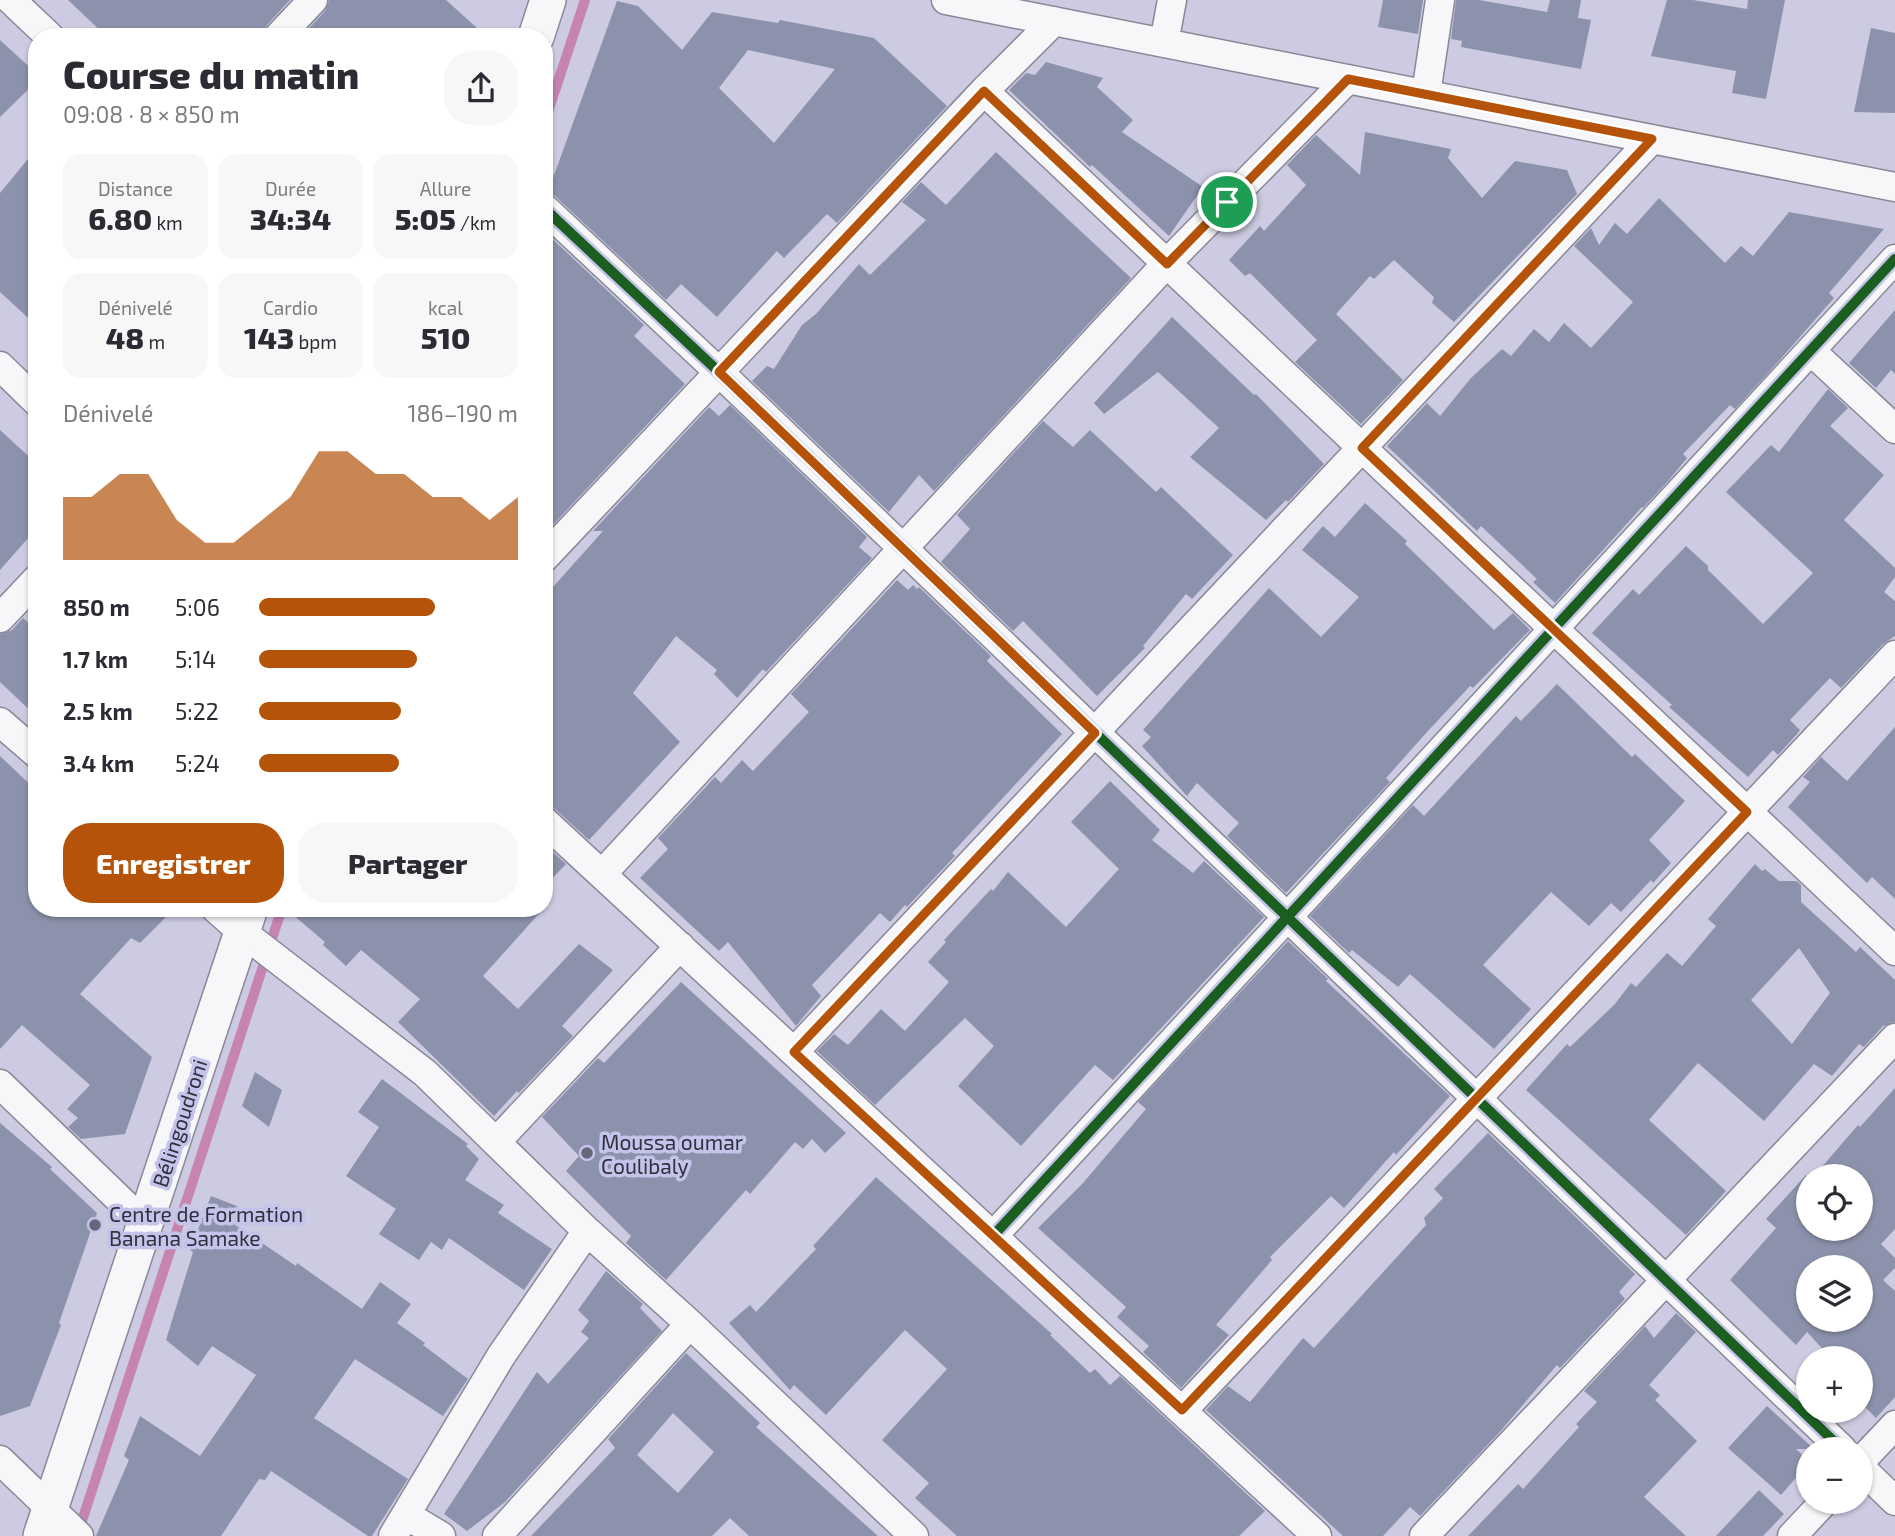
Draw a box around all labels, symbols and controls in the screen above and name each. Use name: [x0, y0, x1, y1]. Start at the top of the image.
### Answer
text: Course du matin: [63, 51, 359, 97]
button: share: [444, 51, 518, 125]
text: 09:08 · 8 × 850 m: [63, 100, 240, 128]
pin: [1197, 172, 1257, 232]
text: Distance: [98, 177, 173, 200]
text: Durée: [265, 177, 316, 200]
text: Allure: [420, 177, 471, 200]
icon: arrive: [1208, 183, 1246, 221]
text: 6.80: [88, 200, 152, 236]
text: 34:34: [250, 200, 331, 236]
text: 5:05: [395, 200, 456, 236]
text: km: [152, 211, 183, 234]
text: /km: [456, 211, 496, 234]
text: Dénivelé: [98, 296, 173, 319]
text: Cardio: [263, 296, 318, 319]
text: kcal: [428, 296, 463, 319]
text: 48: [106, 319, 144, 355]
text: 143: [244, 319, 294, 355]
text: 510: [421, 319, 470, 355]
text: m: [144, 330, 165, 353]
text: bpm: [294, 330, 337, 353]
text: Dénivelé: [63, 399, 153, 427]
text: 186–190 m: [407, 399, 518, 427]
text: 850 m: [63, 593, 130, 621]
text: 5:06: [175, 593, 220, 621]
text: 1.7 km: [63, 645, 128, 673]
text: 5:14: [175, 645, 216, 673]
text: 2.5 km: [63, 697, 133, 725]
text: 5:22: [175, 697, 219, 725]
text: 3.4 km: [63, 749, 134, 777]
text: 5:24: [175, 749, 220, 777]
button: Enregistrer: [63, 823, 284, 903]
button: Partager: [298, 823, 518, 903]
street label: Bélingoudroni: [147, 1056, 211, 1190]
place label: Moussa oumar Coulibaly: [601, 1129, 744, 1178]
marker: Moussa oumar Coulibaly: [579, 1145, 595, 1161]
map controls: [1796, 1164, 1873, 1514]
button: locate: [1796, 1164, 1873, 1241]
place label: Centre de Formation Banana Samake: [109, 1201, 303, 1250]
marker: Centre de Formation Banana Samake: [87, 1217, 103, 1233]
button: layers: [1796, 1255, 1873, 1332]
button: +: [1796, 1346, 1873, 1423]
button: −: [1796, 1437, 1873, 1514]

